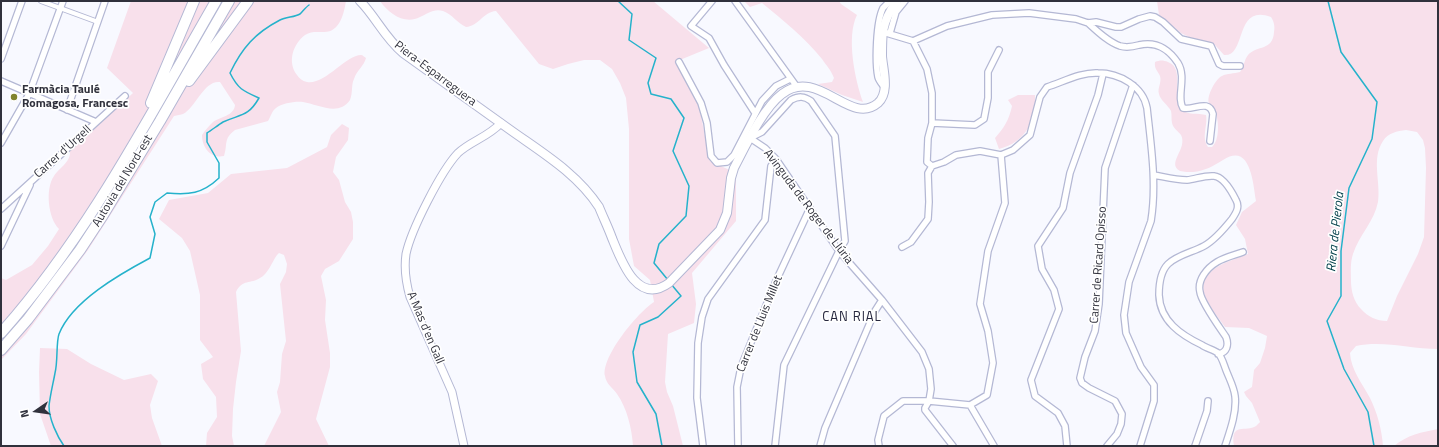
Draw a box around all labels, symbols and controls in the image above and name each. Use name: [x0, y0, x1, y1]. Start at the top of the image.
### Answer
street label: Piera-Esparreguera: [391, 39, 479, 109]
place label: Farmàcia Taulé Romagosa, Francesc: [22, 83, 128, 111]
marker: Farmàcia Taulé Romagosa, Francesc: [9, 92, 19, 102]
street label: Carrer d'Urgell: [31, 123, 95, 181]
street label: Autovia del Nord-est: [90, 132, 156, 230]
street label: Avinguda de Roger de Llúria: [760, 147, 856, 267]
water label: Riera de Pierola: [1324, 191, 1348, 273]
street label: Carrer de Ricard Opisso: [1088, 206, 1110, 324]
street label: Carrer de Lluis Millet: [734, 274, 786, 374]
street label: A Mas d'en Gall: [403, 290, 447, 366]
district label: CAN RIAL: [822, 310, 882, 326]
north arrow: [16, 391, 56, 431]
text: N: [16, 408, 33, 419]

